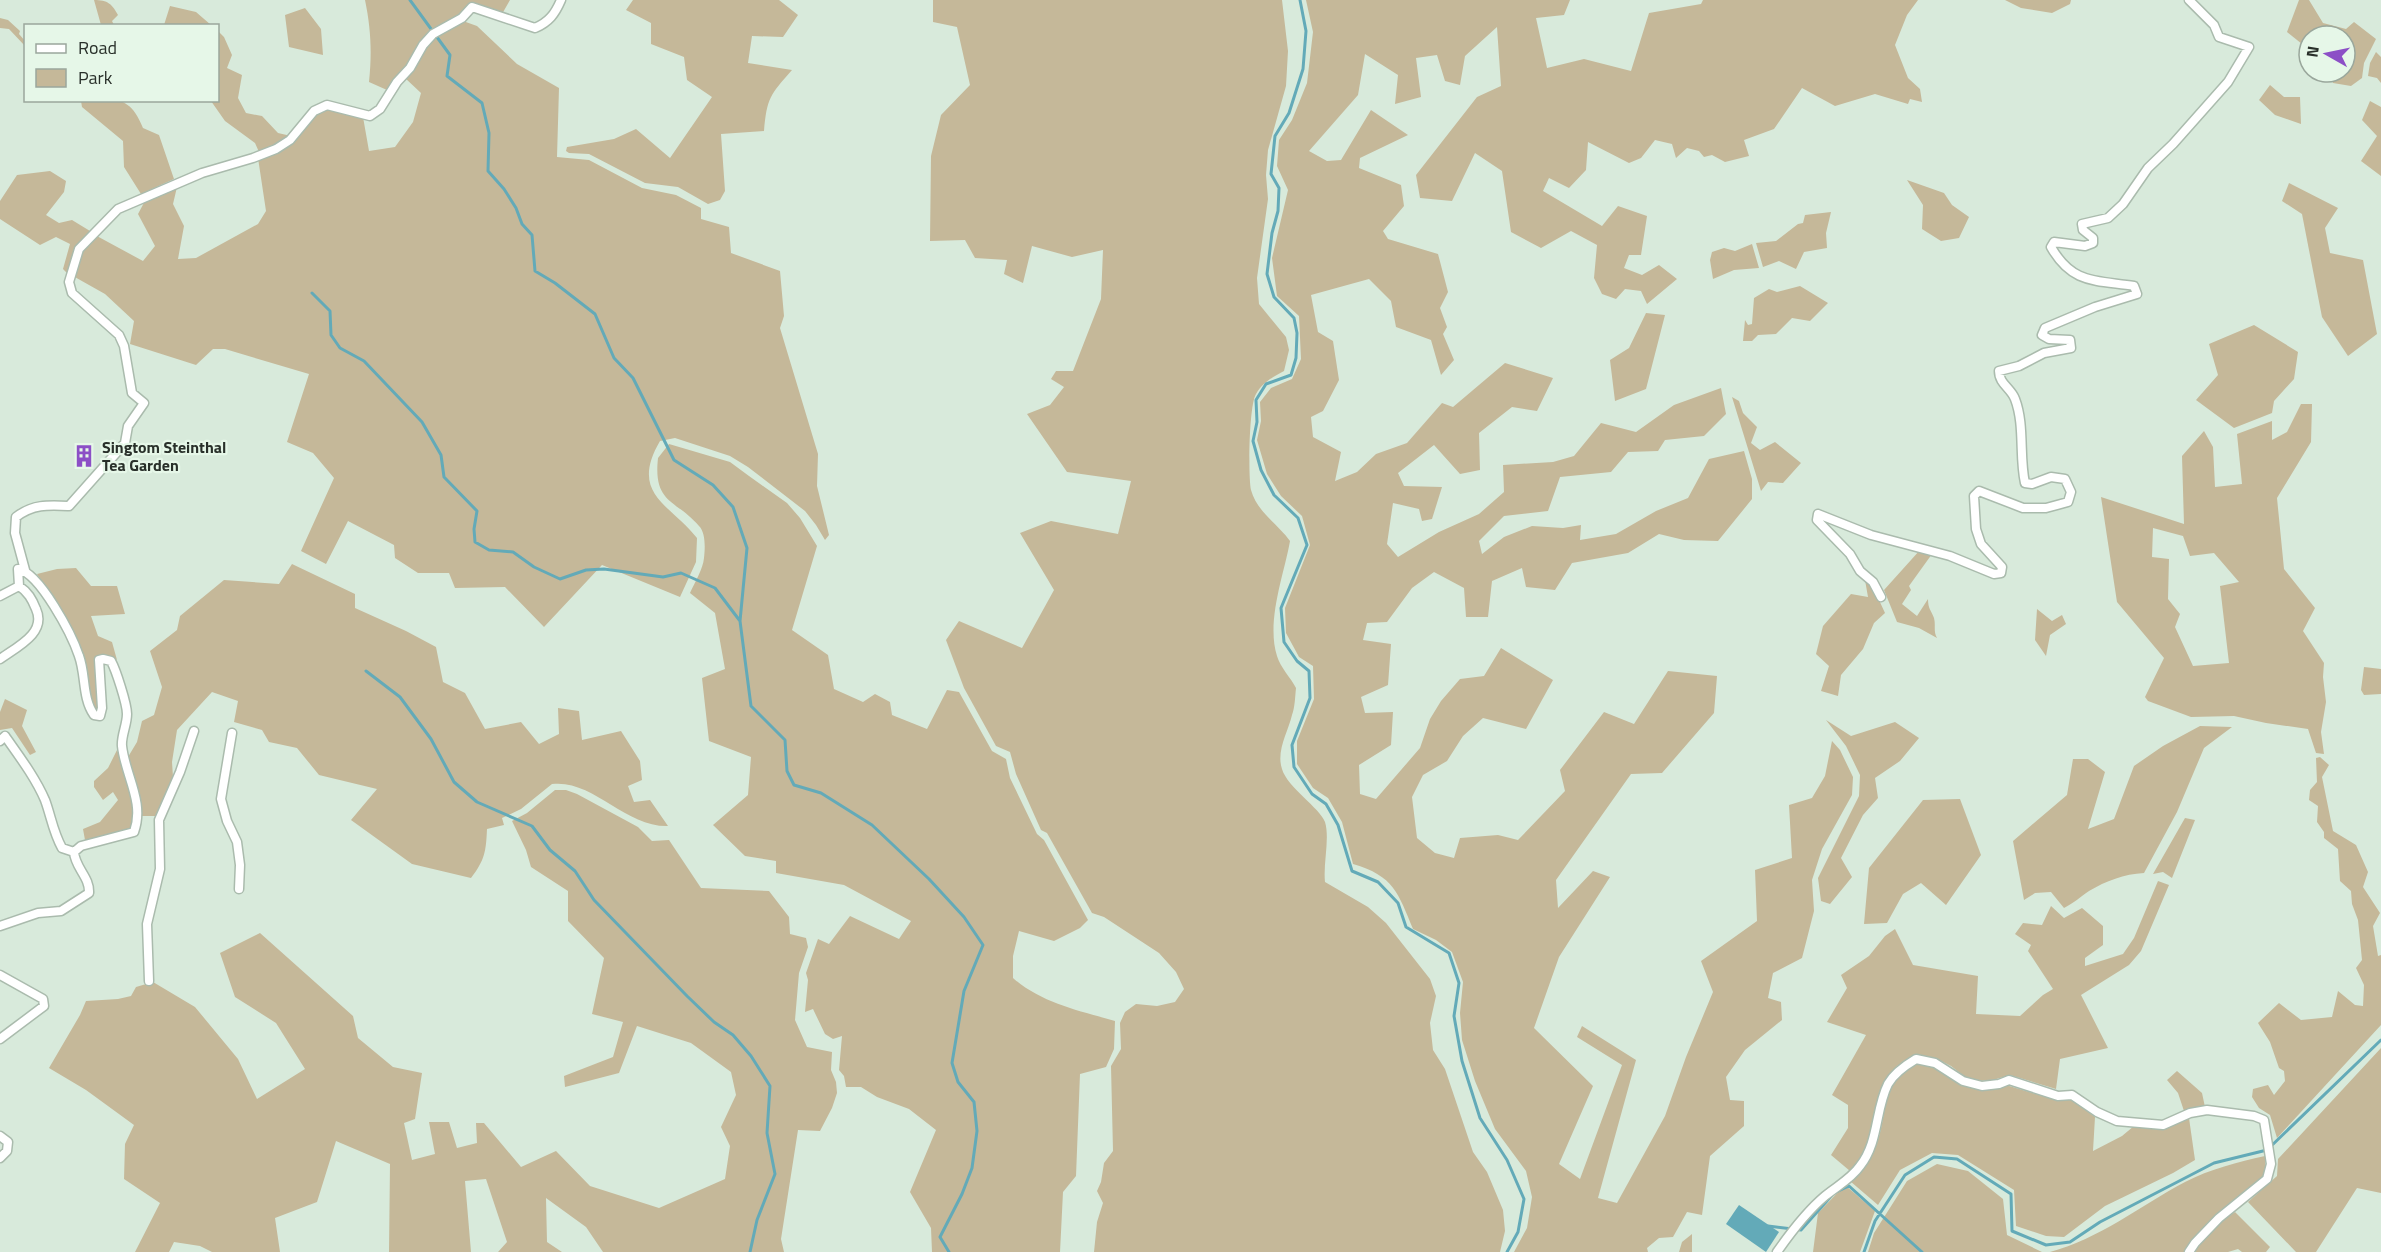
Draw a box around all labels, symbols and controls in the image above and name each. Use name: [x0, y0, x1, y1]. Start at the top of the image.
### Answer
legend: [24, 24, 219, 102]
north arrow: [2297, 24, 2357, 84]
text: Road: [78, 34, 117, 61]
text: N: [2299, 44, 2325, 59]
text: Park: [78, 64, 113, 91]
place label: Singtom Steinthal Tea Garden: [102, 435, 226, 477]
building icon: Singtom Steinthal Tea Garden: [71, 443, 97, 469]

